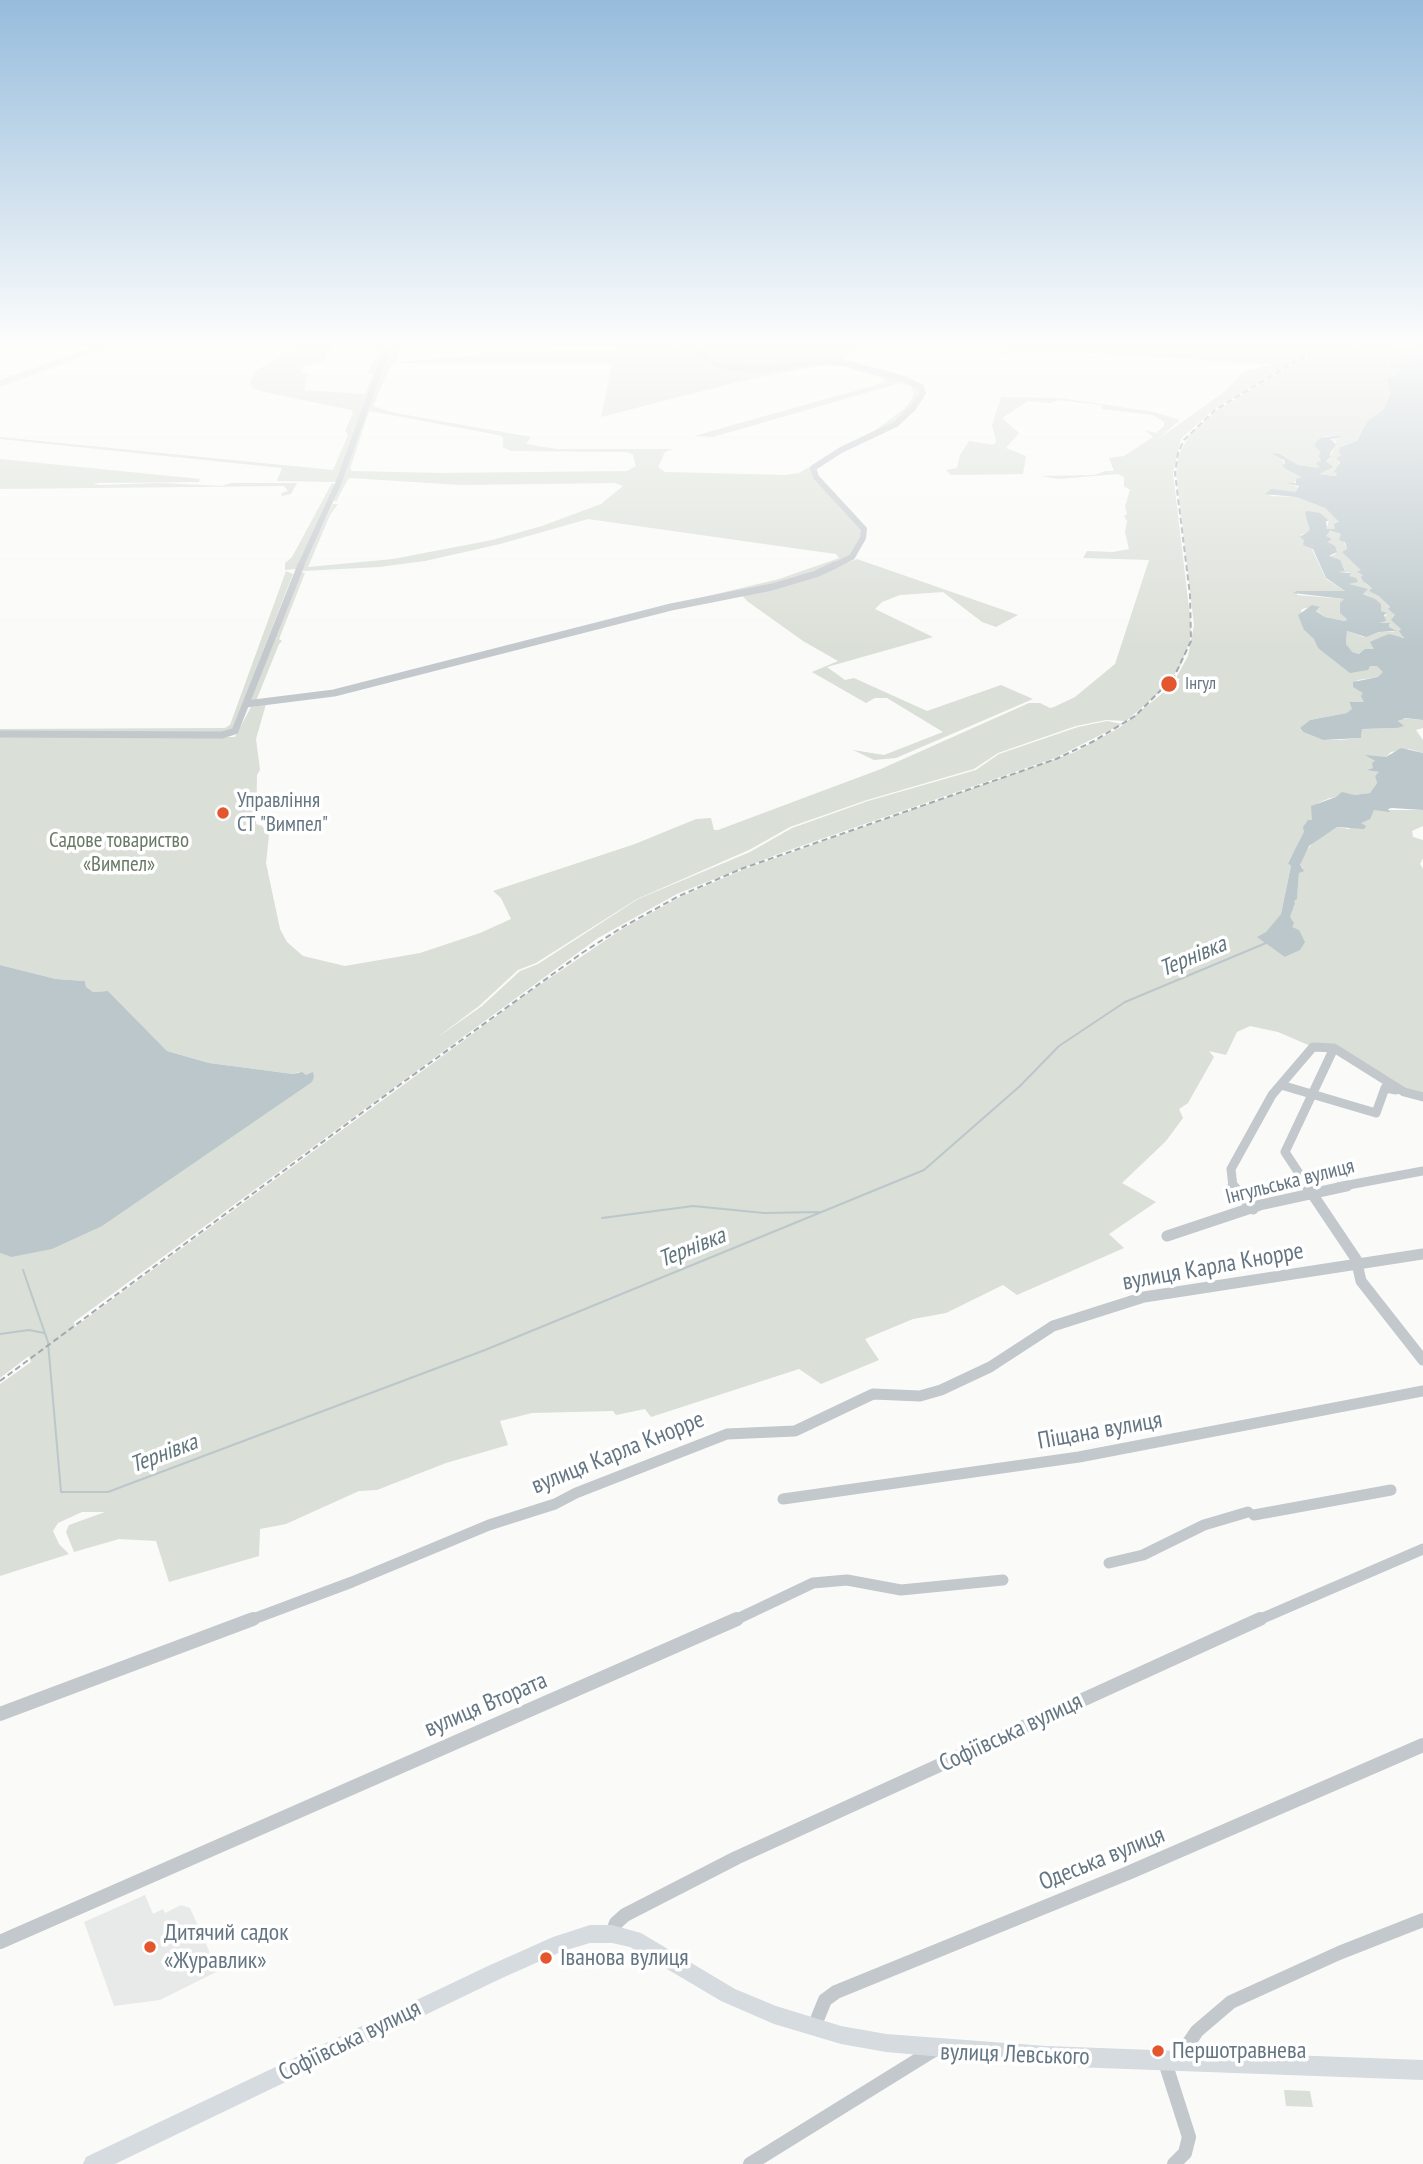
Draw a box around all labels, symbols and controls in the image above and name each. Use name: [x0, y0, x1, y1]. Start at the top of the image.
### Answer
place label: Інгул: [1185, 673, 1216, 695]
marker: Інгул: [1159, 674, 1179, 694]
place label: Управління СТ "Вимпел": [237, 788, 328, 838]
marker: Управління СТ "Вимпел": [215, 805, 231, 821]
park label: Садове товариство «Вимпел»: [49, 828, 189, 878]
water label: Тернівка: [1156, 931, 1230, 983]
street label: Інгульська вулиця: [1223, 1154, 1357, 1210]
water label: Тернівка: [654, 1222, 730, 1274]
street label: вулиця Карла Кнорре: [1120, 1237, 1306, 1297]
street label: вулиця Карла Кнорре: [528, 1405, 708, 1501]
street label: Піщана вулиця: [1036, 1406, 1164, 1456]
water label: Тернівка: [126, 1429, 202, 1479]
street label: вулиця Втората: [421, 1666, 551, 1744]
street label: Софіївська вулиця: [935, 1687, 1087, 1779]
street label: Одеська вулиця: [1035, 1821, 1169, 1897]
place label: Дитячий садок «Журавлик»: [164, 1919, 289, 1975]
marker: Дитячий садок «Журавлик»: [142, 1939, 158, 1955]
place label: Іванова вулиця: [560, 1944, 689, 1972]
marker: Іванова вулиця: [538, 1950, 554, 1966]
street label: Софіївська вулиця: [274, 1994, 426, 2088]
place label: Першотравнева: [1172, 2037, 1306, 2065]
street label: вулиця Левського: [940, 2038, 1090, 2072]
marker: Першотравнева: [1150, 2043, 1166, 2059]

